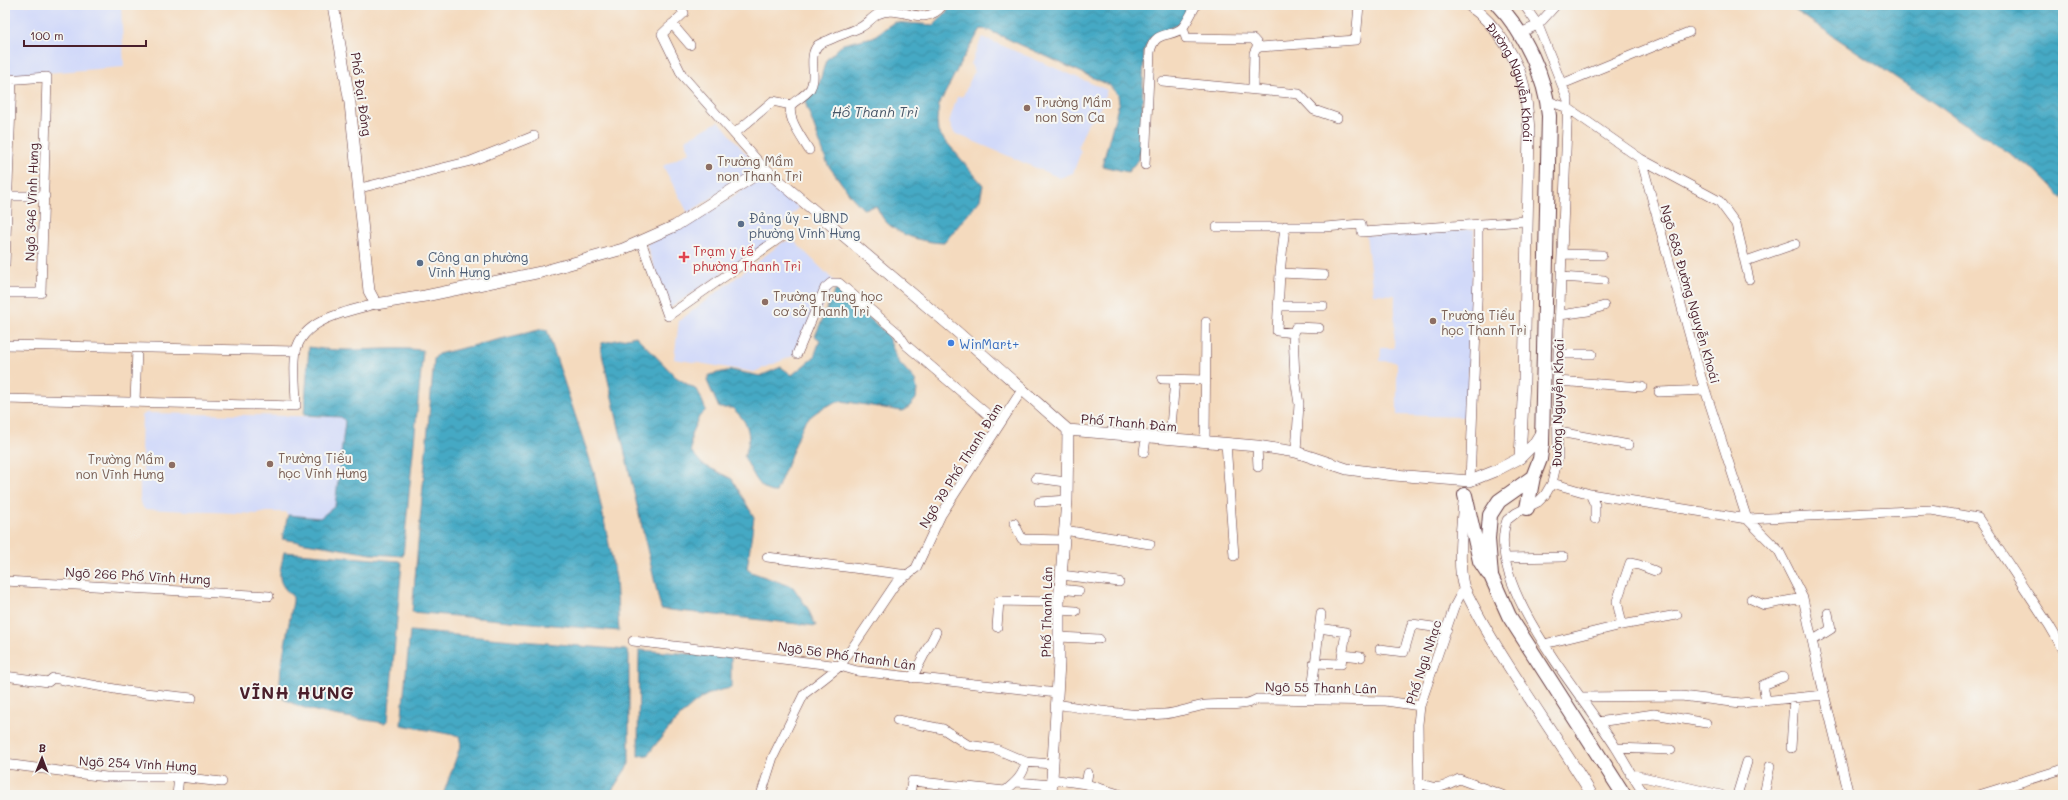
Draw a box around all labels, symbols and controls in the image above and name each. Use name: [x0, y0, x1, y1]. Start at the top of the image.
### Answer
street label: Đường Nguyễn Khoái: [1483, 18, 1538, 143]
scale bar: [24, 22, 146, 48]
text: 100 m: [30, 27, 64, 43]
street label: Phố Đại Đồng: [348, 51, 376, 137]
place label: Trường Mầm non Sơn Ca: [1035, 93, 1111, 125]
water label: Hồ Thanh Trì: [832, 102, 919, 121]
marker: Trường Mầm non Sơn Ca: [1022, 103, 1032, 113]
street label: Ngõ 346 Vĩnh Hưng: [20, 142, 42, 262]
place label: Trường Mầm non Thanh Trì: [717, 152, 803, 184]
marker: Trường Mầm non Thanh Trì: [704, 162, 714, 172]
street label: Ngõ 683 Đường Nguyễn Khoái: [1657, 203, 1725, 385]
place label: Đảng ủy - UBND phường Vĩnh Hưng: [749, 209, 860, 241]
marker: Đảng ủy - UBND phường Vĩnh Hưng: [736, 219, 746, 229]
place label: Trạm y tế phường Thanh Trì: [693, 242, 801, 274]
place label: Công an phường Vĩnh Hưng: [428, 248, 528, 280]
marker: Trạm y tế phường Thanh Trì: [678, 251, 690, 263]
marker: Công an phường Vĩnh Hưng: [415, 258, 425, 268]
place label: Trường Trung học cơ sở Thanh Trì: [773, 287, 883, 319]
marker: Trường Trung học cơ sở Thanh Trì: [760, 297, 770, 307]
place label: Trường Tiểu học Thanh Trì: [1441, 306, 1527, 338]
marker: Trường Tiểu học Thanh Trì: [1428, 316, 1438, 326]
place label: WinMart+: [959, 335, 1019, 352]
marker: WinMart+: [946, 338, 956, 348]
street label: Đường Nguyễn Khoái: [1547, 339, 1567, 467]
street label: Ngõ 79 Phố Thanh Đàm: [915, 399, 1005, 531]
street label: Phố Thanh Đàm: [1080, 409, 1178, 435]
place label: Trường Tiểu học Vĩnh Hưng: [278, 449, 367, 481]
place label: Trường Mầm non Vĩnh Hưng: [75, 450, 164, 482]
marker: Trường Tiểu học Vĩnh Hưng: [265, 459, 275, 469]
marker: Trường Mầm non Vĩnh Hưng: [167, 460, 177, 470]
street label: Ngõ 266 Phố Vĩnh Hưng: [65, 563, 211, 587]
street label: Phố Thanh Lân: [1037, 567, 1055, 657]
street label: Phố Ngũ Nhạc: [1401, 617, 1445, 707]
street label: Ngõ 56 Phố Thanh Lân: [777, 637, 917, 673]
street label: Ngõ 55 Thanh Lân: [1265, 678, 1377, 696]
district label: VĨNH HƯNG: [239, 681, 355, 703]
north arrow: [22, 738, 62, 778]
text: B: [38, 740, 46, 755]
street label: Ngõ 254 Vĩnh Hưng: [79, 751, 197, 775]

